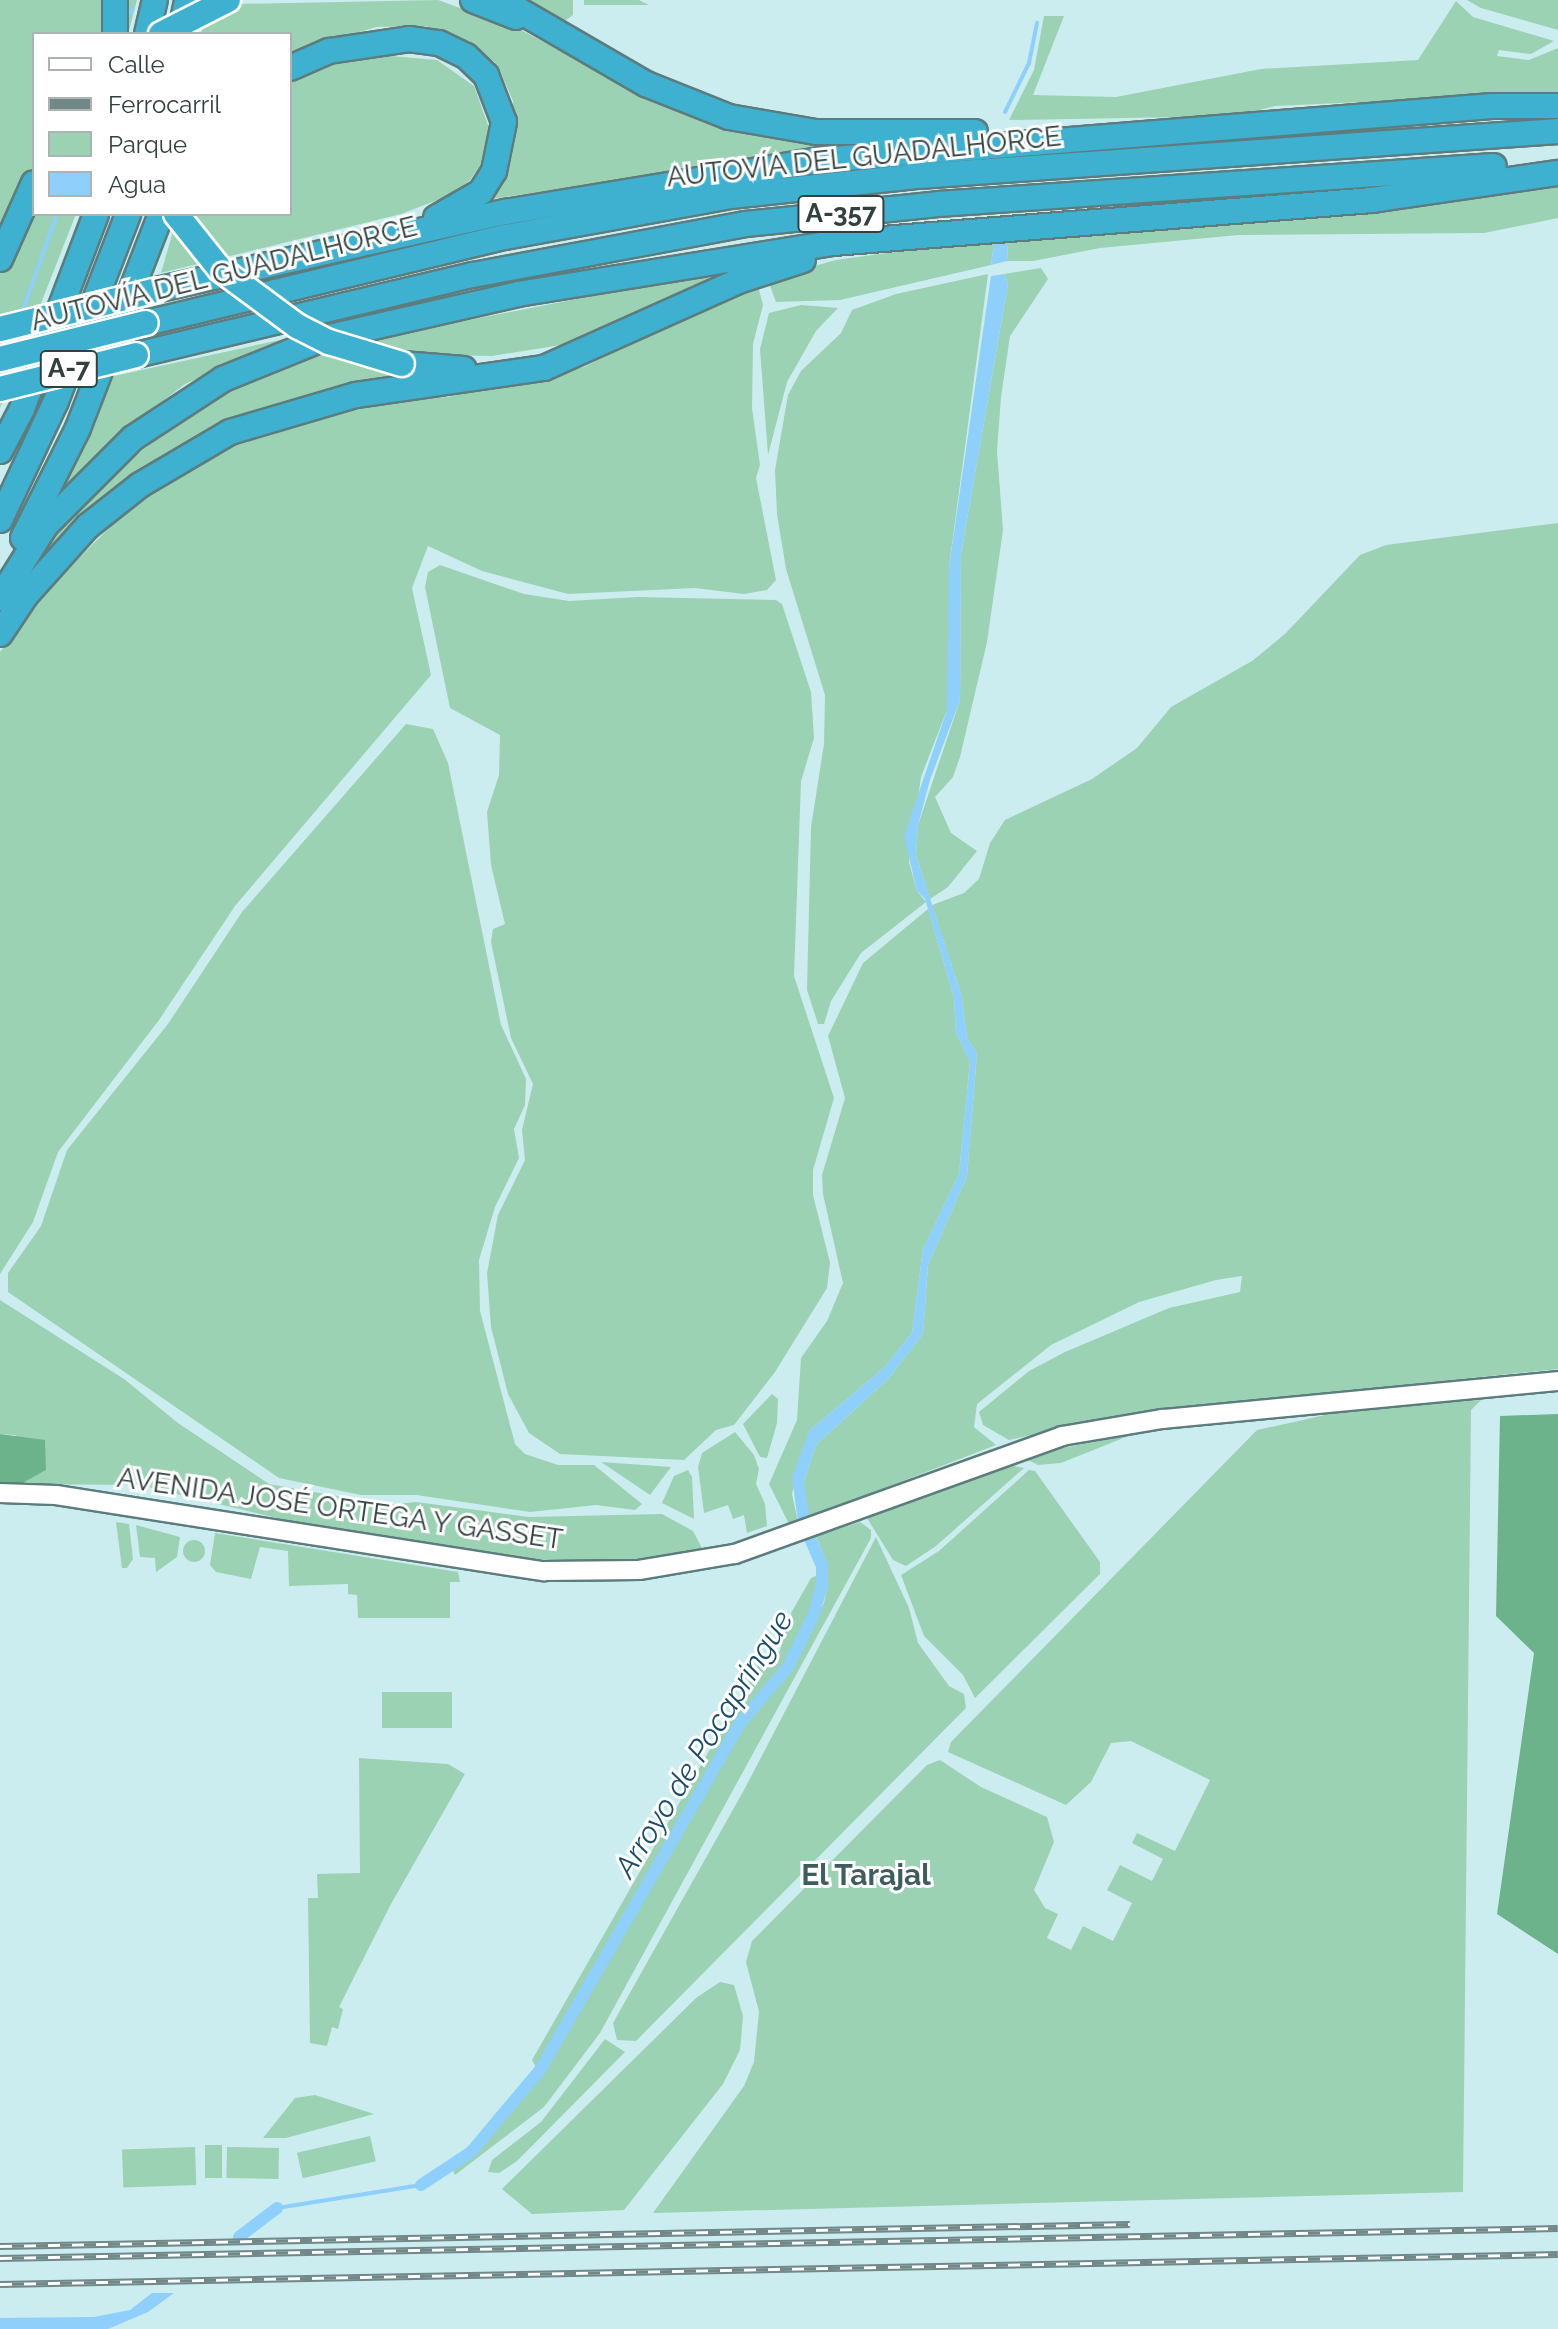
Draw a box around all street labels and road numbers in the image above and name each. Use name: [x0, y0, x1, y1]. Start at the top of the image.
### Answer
street label: AUTOVÍA DEL GUADALHORCE: [664, 119, 1064, 195]
road number: A-357: [797, 192, 885, 236]
street label: AUTOVÍA DEL GUADALHORCE: [27, 209, 421, 339]
road number: A-7: [39, 347, 99, 391]
street label: AVENIDA JOSÉ ORTEGA Y GASSET: [113, 1461, 567, 1557]

